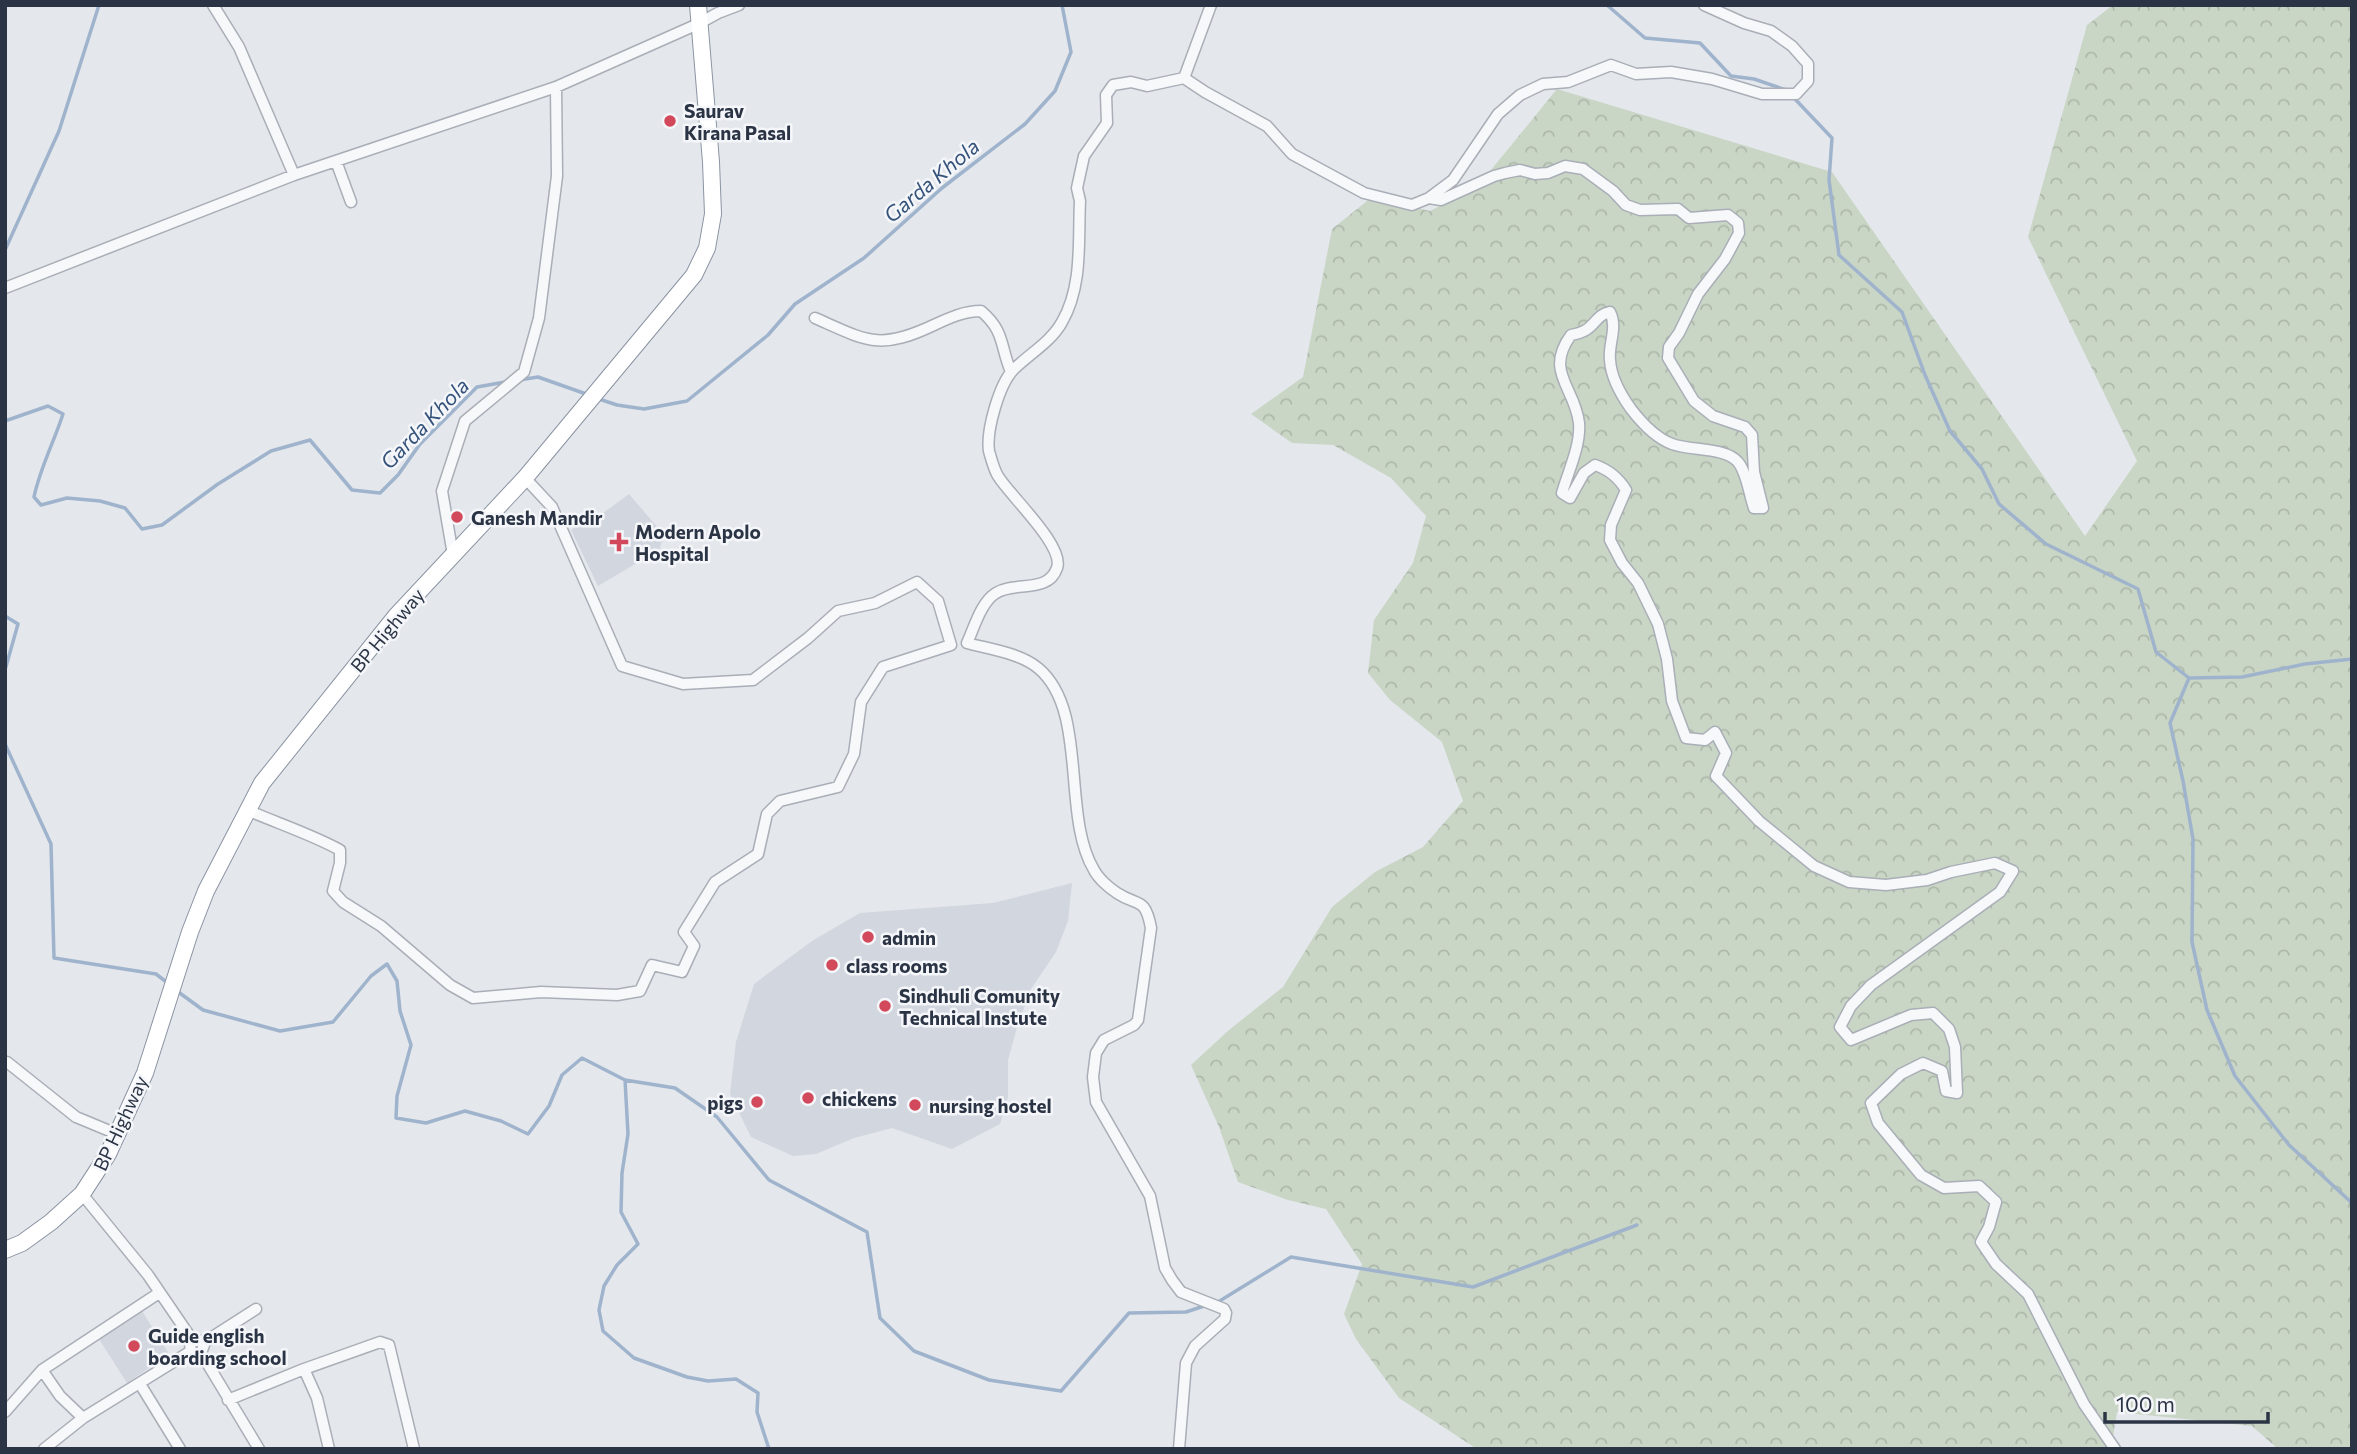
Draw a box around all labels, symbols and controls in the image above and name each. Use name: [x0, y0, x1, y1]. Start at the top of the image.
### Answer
place label: Saurav Kirana Pasal: [684, 99, 791, 144]
marker: Saurav Kirana Pasal: [662, 113, 678, 129]
water label: Garda Khola: [878, 133, 984, 227]
water label: Garda Khola: [375, 372, 473, 474]
place label: Ganesh Mandir: [471, 506, 603, 529]
marker: Ganesh Mandir: [449, 509, 465, 525]
place label: Modern Apolo Hospital: [635, 520, 761, 565]
marker: Modern Apolo Hospital: [609, 532, 629, 552]
street label: BP Highway: [345, 583, 429, 677]
place label: admin: [882, 926, 936, 949]
marker: admin: [860, 929, 876, 945]
place label: class rooms: [846, 954, 948, 977]
marker: class rooms: [824, 957, 840, 973]
place label: Sindhuli Comunity Technical Instute: [899, 984, 1061, 1029]
marker: Sindhuli Comunity Technical Instute: [877, 998, 893, 1014]
street label: BP Highway: [88, 1072, 152, 1174]
place label: chickens: [822, 1087, 897, 1110]
marker: chickens: [800, 1090, 816, 1106]
place label: pigs: [707, 1091, 743, 1114]
marker: pigs: [749, 1094, 765, 1110]
place label: nursing hostel: [929, 1094, 1052, 1117]
marker: nursing hostel: [907, 1097, 923, 1113]
place label: Guide english boarding school: [148, 1324, 287, 1369]
marker: Guide english boarding school: [126, 1338, 142, 1354]
scale bar: [2105, 1380, 2268, 1424]
text: 100 m: [2116, 1391, 2175, 1416]

